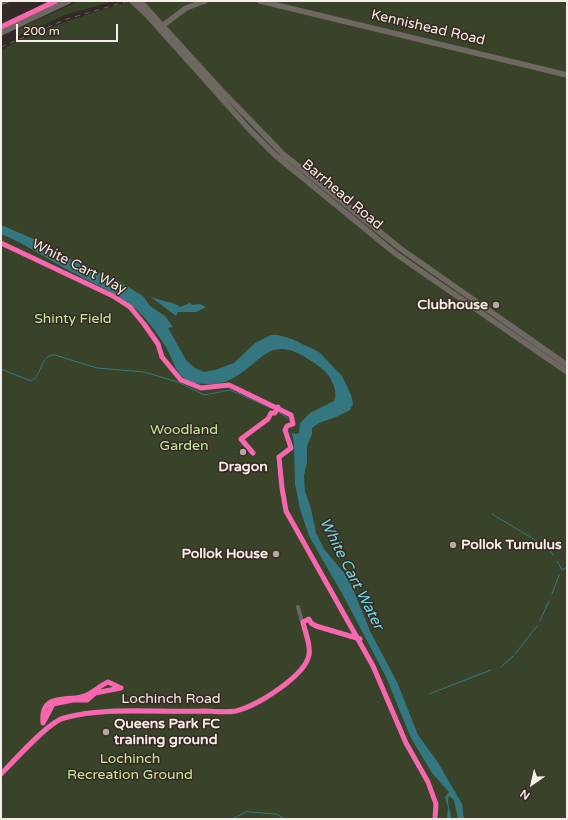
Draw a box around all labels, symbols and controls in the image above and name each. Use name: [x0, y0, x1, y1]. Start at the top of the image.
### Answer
street label: Kennishead Road: [369, 7, 487, 49]
scale bar: [18, 16, 120, 42]
text: 200 m: [23, 24, 60, 38]
street label: Barrhead Road: [298, 156, 386, 234]
street label: White Cart Way: [29, 236, 129, 298]
place label: Clubhouse: [417, 297, 488, 313]
marker: Clubhouse: [491, 300, 501, 310]
park label: Shinty Field: [34, 311, 112, 327]
park label: Woodland Garden: [150, 422, 218, 454]
marker: Dragon: [238, 447, 248, 457]
place label: Dragon: [218, 459, 268, 475]
water label: White Cart Water: [315, 515, 387, 633]
place label: Pollok Tumulus: [461, 537, 562, 553]
marker: Pollok Tumulus: [448, 540, 458, 550]
place label: Pollok House: [181, 546, 268, 562]
marker: Pollok House: [271, 549, 281, 559]
street label: Lochinch Road: [121, 691, 221, 707]
place label: Queens Park FC training ground: [114, 716, 220, 748]
marker: Queens Park FC training ground: [101, 727, 111, 737]
park label: Lochinch Recreation Ground: [67, 751, 193, 784]
north arrow: [512, 764, 552, 804]
text: N: [518, 787, 532, 802]

